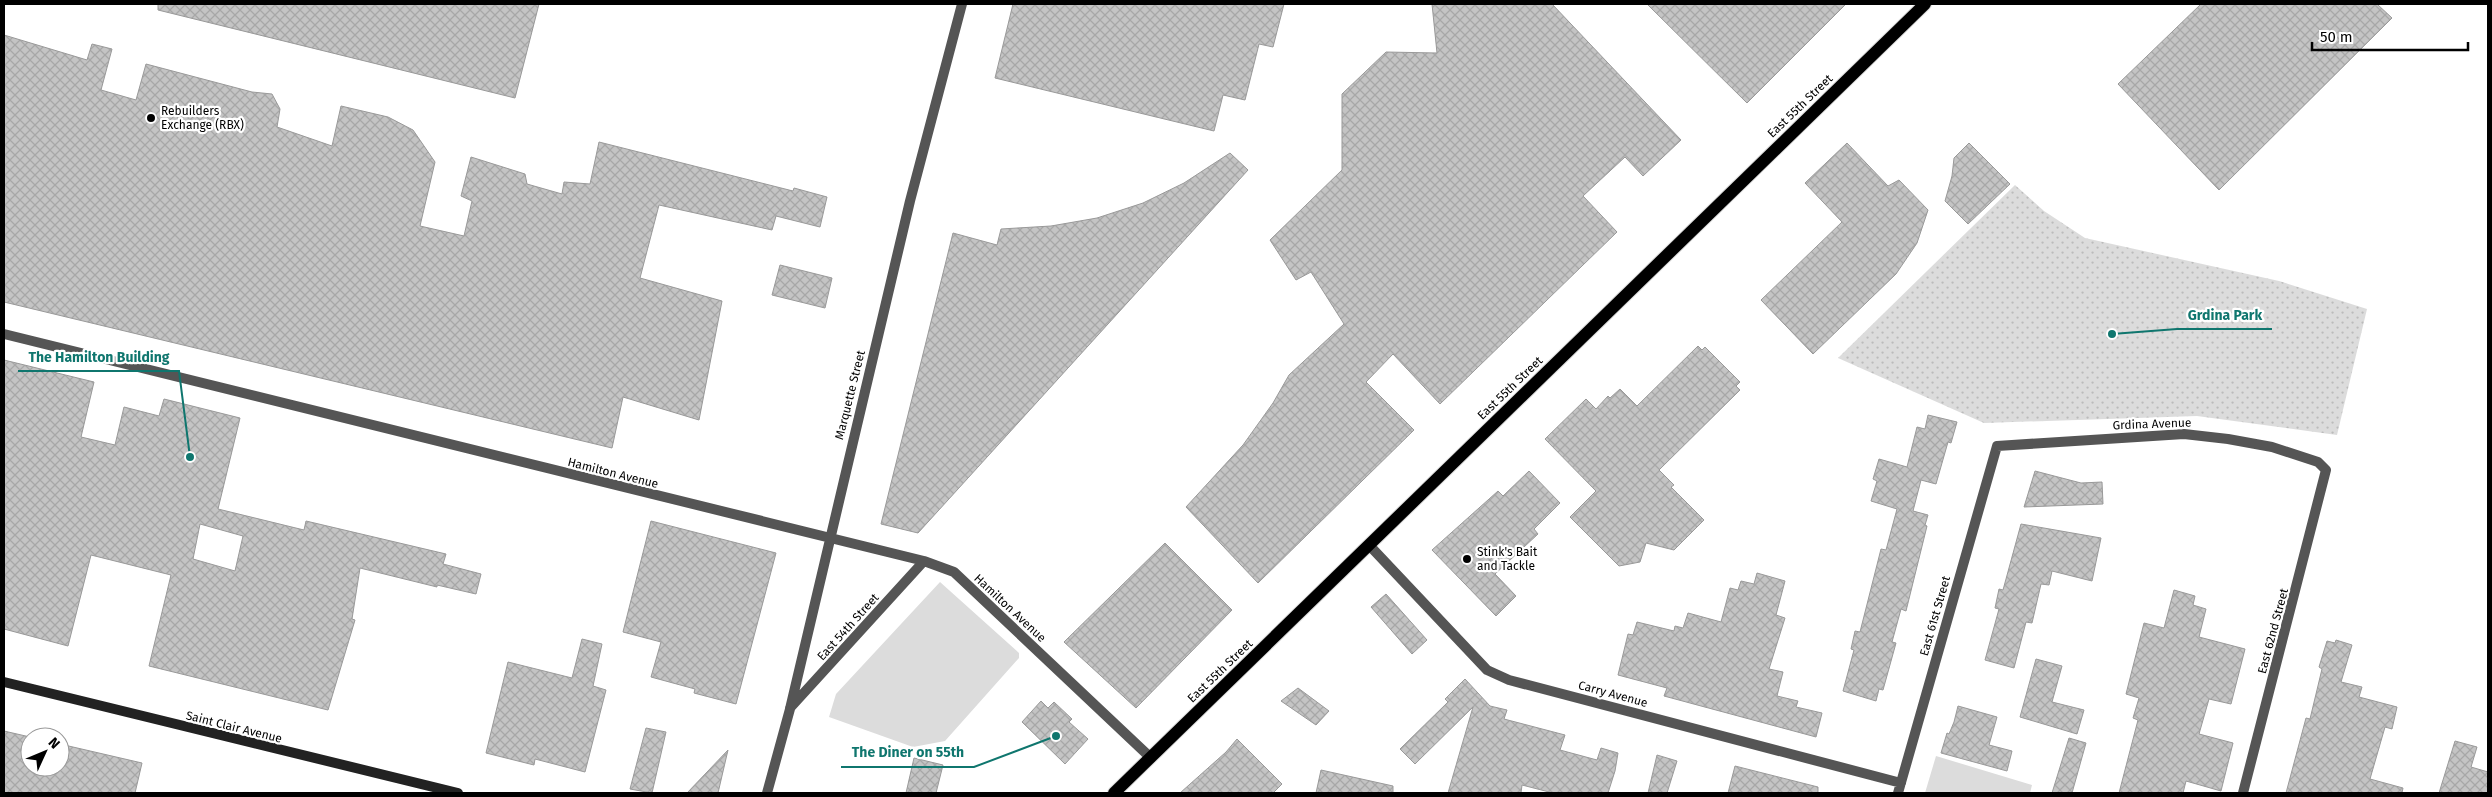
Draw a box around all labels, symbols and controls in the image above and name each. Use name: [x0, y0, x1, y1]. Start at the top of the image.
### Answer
scale bar: [2312, 20, 2468, 52]
text: 50 m: [2320, 28, 2353, 46]
street label: East 55th Street: [1765, 71, 1836, 140]
place label: Rebuilders Exchange (RBX): [161, 104, 244, 132]
marker: Rebuilders Exchange (RBX): [145, 112, 157, 124]
callout: Grdina Park: [2177, 300, 2272, 329]
text: Grdina Park: [2188, 307, 2262, 324]
callout: The Hamilton Building: [18, 342, 179, 371]
street label: Marquette Street: [832, 348, 868, 441]
text: The Hamilton Building: [28, 349, 170, 366]
street label: East 55th Street: [1475, 353, 1546, 422]
street label: Grdina Avenue: [2112, 416, 2192, 432]
street label: Hamilton Avenue: [566, 455, 660, 491]
place label: Stink's Bait and Tackle: [1477, 545, 1538, 573]
marker: Stink's Bait and Tackle: [1461, 553, 1473, 565]
street label: Hamilton Avenue: [971, 571, 1049, 645]
street label: East 61st Street: [1917, 574, 1953, 658]
street label: East 62nd Street: [2255, 586, 2291, 675]
street label: East 54th Street: [814, 590, 882, 663]
street label: East 55th Street: [1185, 636, 1256, 705]
street label: Carry Avenue: [1577, 678, 1649, 710]
street label: Saint Clair Avenue: [184, 708, 284, 746]
north arrow: [20, 727, 70, 777]
text: N: [45, 734, 63, 753]
callout: The Diner on 55th: [841, 738, 974, 767]
text: The Diner on 55th: [852, 744, 964, 761]

